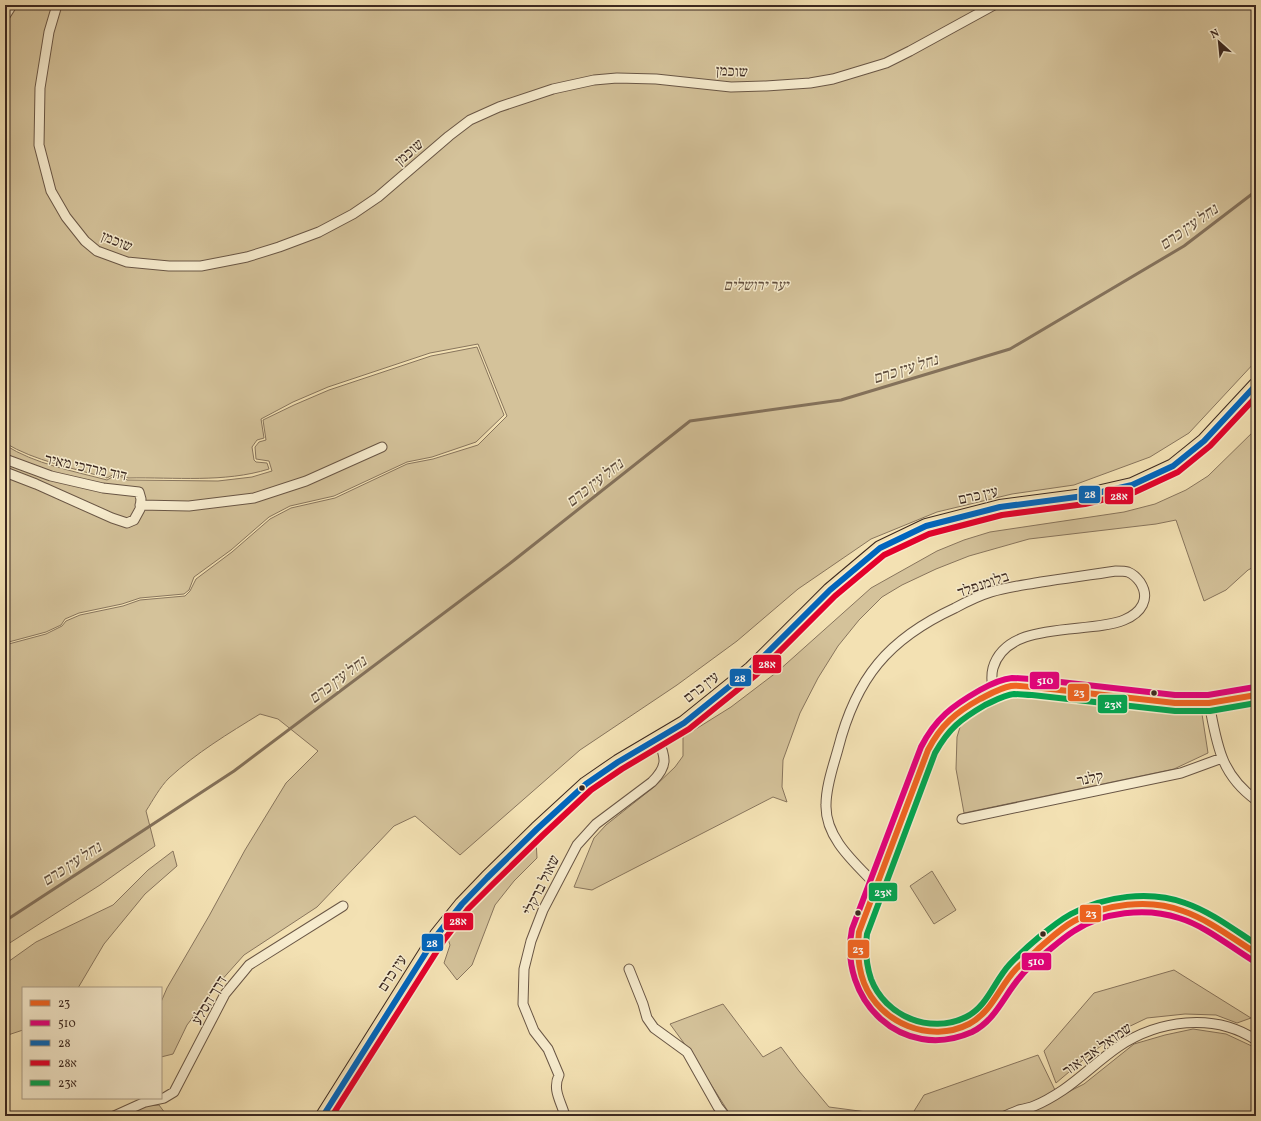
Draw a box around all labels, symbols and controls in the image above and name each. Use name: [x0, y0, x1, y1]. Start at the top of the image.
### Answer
north arrow: [1199, 22, 1239, 62]
text: N: [1208, 26, 1222, 43]
street label: שוכמן: [715, 61, 748, 84]
street label: שוכמן: [391, 135, 429, 172]
water label: נחל עין כרם: [1155, 198, 1224, 256]
street label: שוכמן: [98, 227, 135, 258]
park label: יער ירושלים: [724, 276, 790, 297]
water label: נחל עין כרם: [870, 349, 942, 390]
street label: דוד מרדכי מאיר: [43, 449, 129, 487]
water label: נחל עין כרם: [562, 453, 630, 513]
street label: עין כרם: [956, 482, 1000, 511]
line badge: 28: [1078, 485, 1101, 504]
line badge: 28א: [1104, 486, 1134, 505]
text: 28: [1084, 488, 1096, 503]
text: 28א: [1110, 490, 1128, 505]
street label: בלומנפלד: [955, 567, 1012, 604]
water label: נחל עין כרם: [305, 651, 373, 710]
line badge: 28א: [752, 654, 782, 674]
text: 28א: [758, 658, 776, 673]
street label: עין כרם: [680, 668, 724, 709]
line badge: 28: [729, 668, 752, 687]
line badge: 510: [1029, 671, 1060, 690]
text: 28: [734, 672, 746, 687]
text: 510: [1037, 674, 1053, 689]
line badge: 23: [1067, 683, 1090, 702]
text: 23: [1073, 686, 1085, 701]
unlabelled marker: [1149, 688, 1159, 698]
line badge: 23א: [1097, 694, 1128, 714]
text: 23א: [1104, 698, 1122, 713]
street label: קלנר: [1075, 766, 1106, 793]
unlabelled marker: [577, 783, 587, 793]
water label: נחל עין כרם: [38, 836, 108, 892]
street label: שאול ברקלי: [519, 852, 566, 919]
line badge: 23א: [868, 882, 898, 902]
text: 23א: [874, 886, 892, 901]
line badge: 23: [1079, 904, 1102, 923]
text: 23: [1085, 907, 1097, 922]
unlabelled marker: [853, 908, 863, 918]
line badge: 28א: [443, 912, 474, 931]
text: 28א: [449, 915, 467, 930]
unlabelled marker: [1038, 929, 1048, 939]
line badge: 28: [421, 933, 444, 952]
text: 28: [426, 937, 438, 952]
line badge: 23: [847, 939, 870, 959]
text: 23: [852, 943, 864, 958]
street label: עין כרם: [374, 951, 413, 996]
line badge: 510: [1021, 952, 1052, 971]
text: 510: [1028, 955, 1044, 970]
street label: דרך הסלע: [187, 972, 233, 1029]
legend: [22, 987, 162, 1099]
text: 23: [58, 996, 70, 1012]
text: 510: [58, 1016, 76, 1032]
street label: שמואל אבן אור: [1059, 1019, 1137, 1082]
text: 28: [58, 1036, 71, 1052]
text: 28א: [58, 1056, 77, 1072]
text: 23א: [58, 1076, 77, 1092]

